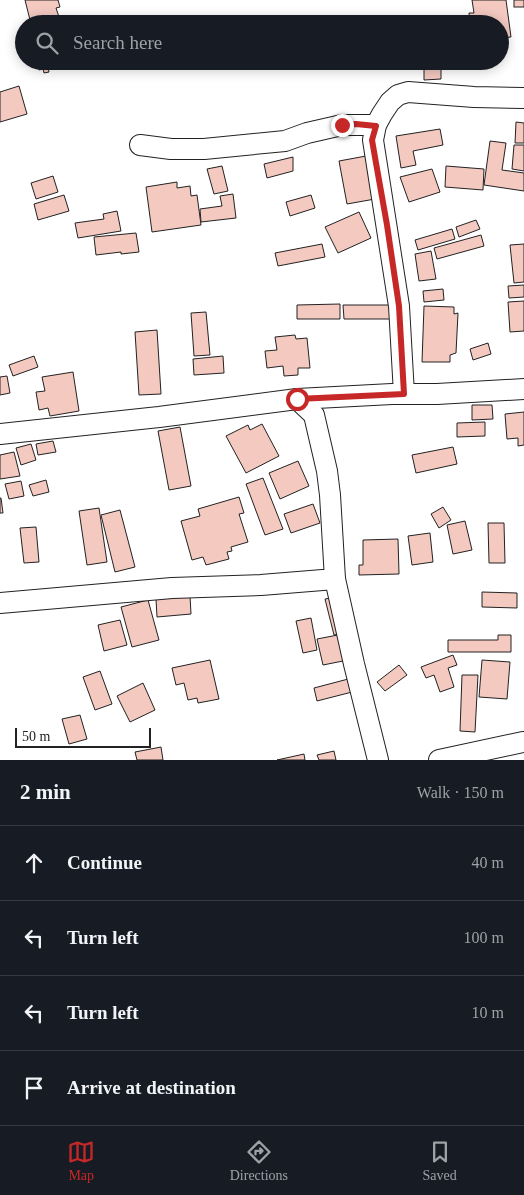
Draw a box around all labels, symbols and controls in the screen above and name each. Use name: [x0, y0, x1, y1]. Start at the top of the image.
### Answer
search box: [15, 15, 509, 70]
icon: search: [33, 29, 61, 57]
text: Search here: [73, 32, 162, 53]
route end: [331, 114, 354, 137]
route start: [286, 388, 309, 411]
scale bar: [15, 725, 151, 748]
text: 50 m: [22, 729, 50, 744]
text: 2 min: [20, 780, 71, 804]
text: Walk · 150 m: [417, 784, 504, 801]
icon: ahead: [20, 849, 48, 877]
text: Continue: [67, 852, 142, 873]
text: 40 m: [472, 854, 504, 871]
icon: left: [20, 924, 48, 952]
text: Turn left: [67, 927, 139, 948]
text: 100 m: [464, 929, 504, 946]
icon: left: [20, 999, 48, 1027]
text: Turn left: [67, 1002, 139, 1023]
text: 10 m: [472, 1004, 504, 1021]
icon: arrive: [20, 1074, 48, 1102]
text: Arrive at destination: [67, 1077, 236, 1098]
tab: Map: [67, 1138, 95, 1184]
tab: Directions: [230, 1138, 288, 1184]
tab: Saved: [423, 1138, 457, 1184]

